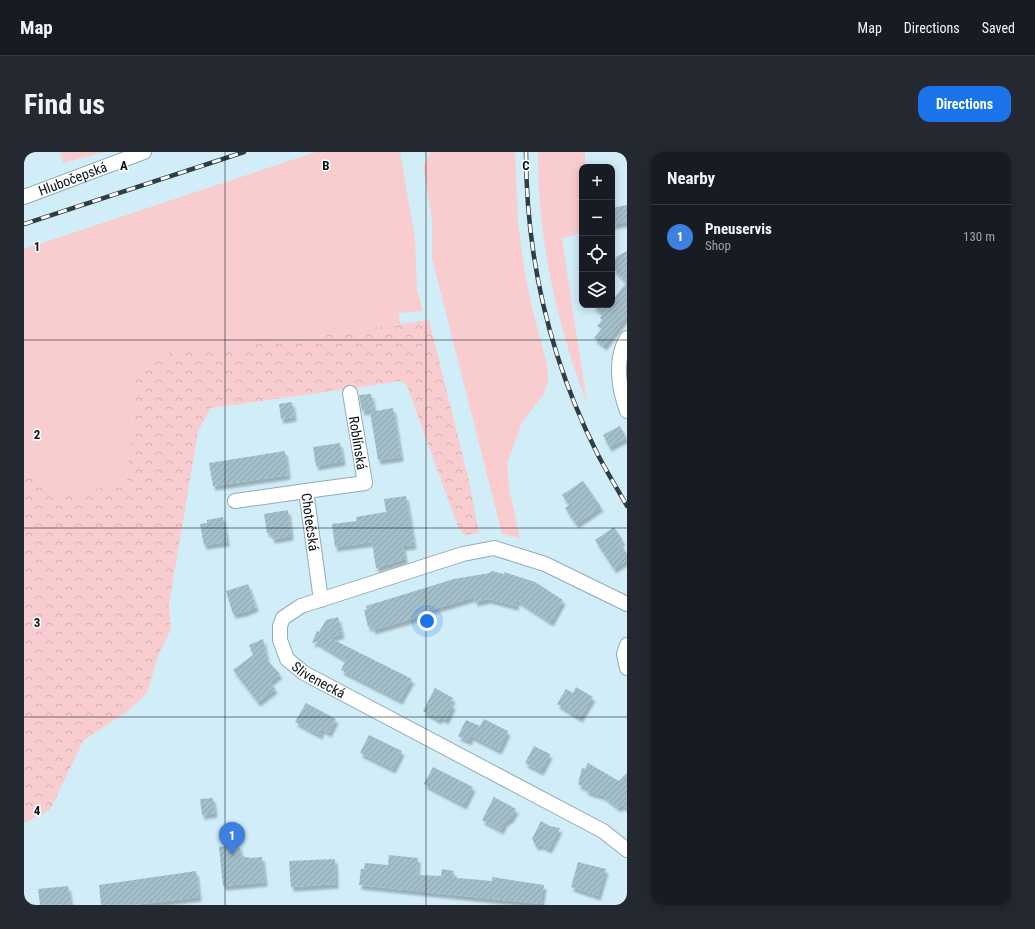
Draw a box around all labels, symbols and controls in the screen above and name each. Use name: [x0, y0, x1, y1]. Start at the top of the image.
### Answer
text: Map: [20, 16, 53, 39]
text: Map: [858, 20, 882, 36]
text: Directions: [904, 20, 960, 36]
text: Saved: [982, 20, 1015, 36]
button: Directions: [918, 86, 1011, 122]
text: Find us: [24, 88, 105, 121]
text: A: [120, 158, 128, 173]
text: B: [322, 158, 330, 173]
text: C: [522, 158, 530, 173]
street label: Hlubočepská: [36, 159, 109, 199]
map controls: [579, 164, 615, 308]
button: +: [579, 164, 615, 200]
text: Nearby: [667, 168, 715, 188]
button: −: [579, 200, 615, 236]
text: Pneuservis: [705, 220, 772, 238]
text: 1: [677, 229, 683, 244]
text: 130 m: [963, 229, 995, 244]
button: locate: [579, 236, 615, 272]
text: Shop: [705, 238, 731, 253]
text: 1: [34, 239, 40, 254]
button: layers: [579, 272, 615, 308]
street label: Roblínská: [346, 415, 370, 471]
text: 2: [34, 427, 41, 442]
street label: Chotečská: [298, 492, 322, 552]
your location: [417, 611, 437, 631]
text: 3: [34, 615, 40, 630]
street label: Slivenecká: [289, 658, 348, 701]
text: 4: [34, 803, 41, 818]
pin: 1: [219, 822, 245, 855]

